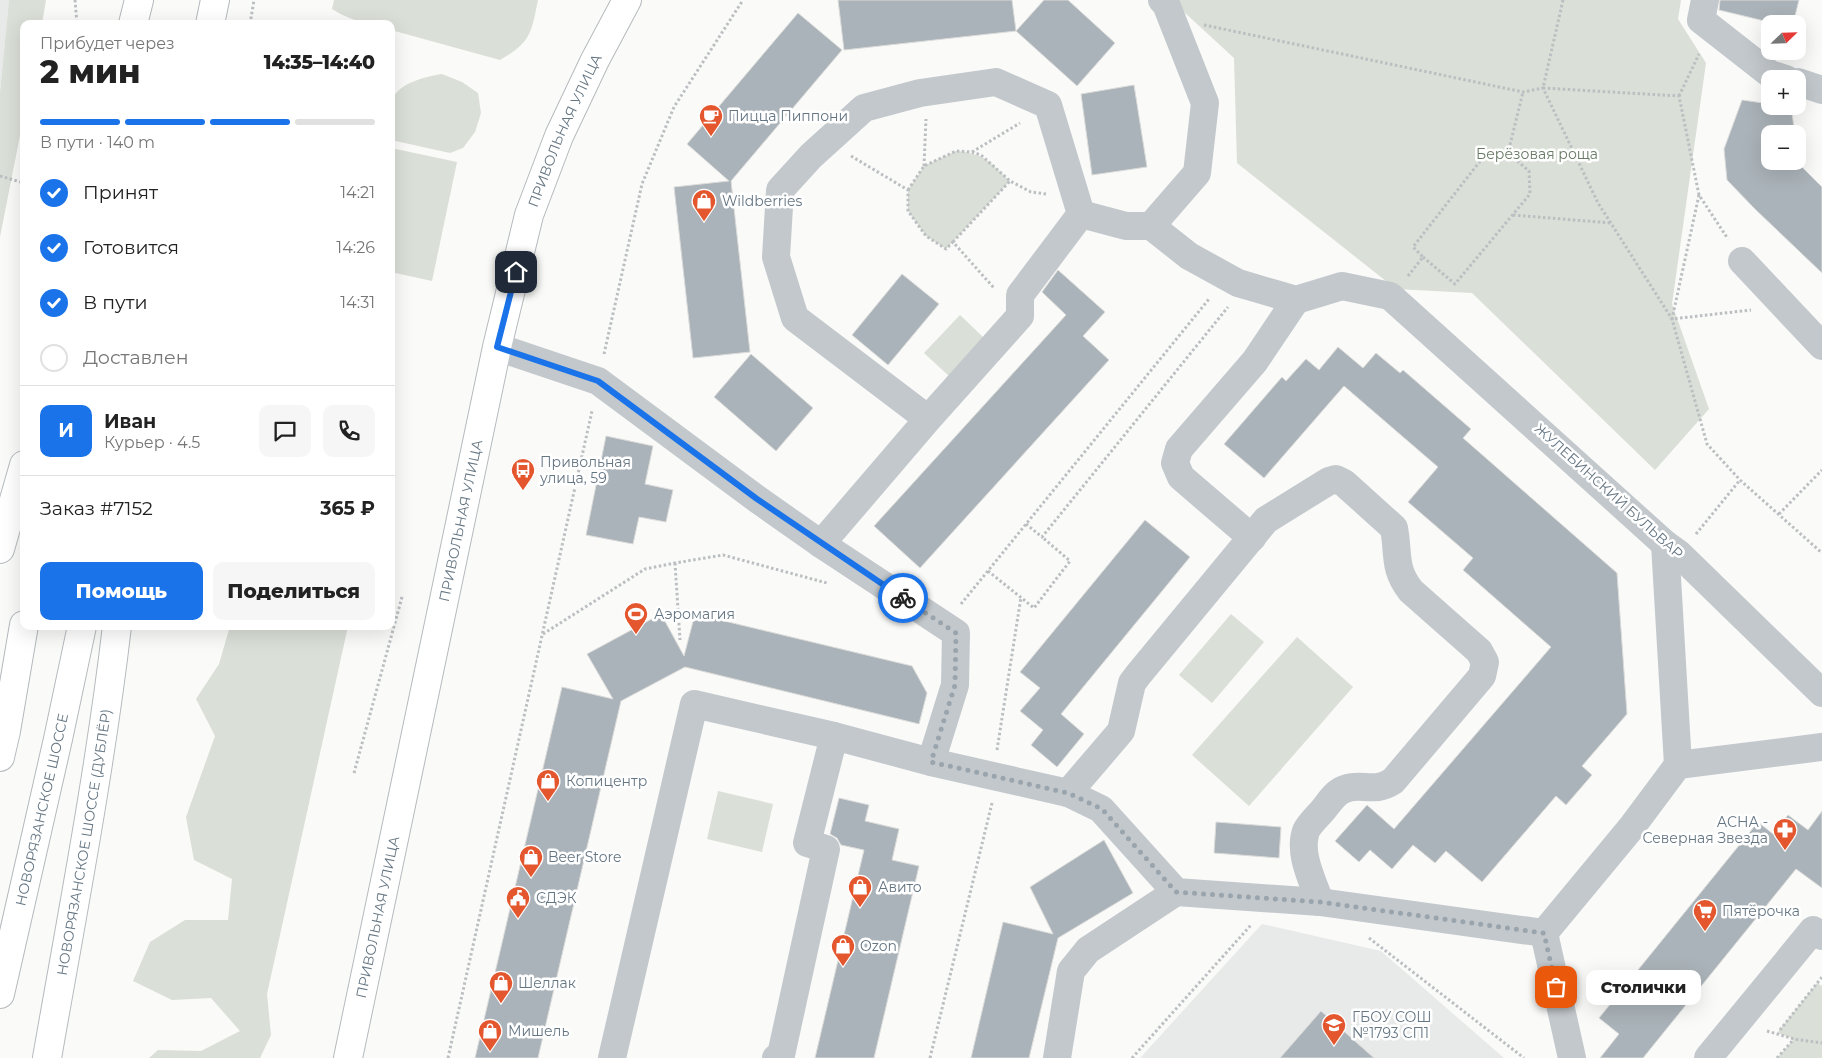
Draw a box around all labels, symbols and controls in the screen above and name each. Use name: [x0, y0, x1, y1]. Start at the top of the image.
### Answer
north arrow: [1761, 15, 1806, 60]
map controls: [1761, 15, 1806, 170]
text: Прибудет через: [40, 34, 175, 53]
street label: ПРИВОЛЬНАЯ УЛИЦА: [524, 50, 606, 210]
text: 14:35–14:40: [264, 51, 375, 74]
text: 2 мин: [40, 52, 140, 91]
button: +: [1761, 70, 1806, 115]
cafe icon: Пицца Пиппони: [698, 103, 724, 137]
place label: Пицца Пиппони: [728, 107, 848, 125]
button: −: [1761, 125, 1806, 170]
text: В пути · 140 m: [40, 133, 155, 152]
park label: Берёзовая роща: [1476, 145, 1598, 163]
icon: check: [40, 179, 68, 207]
text: Принят: [83, 181, 158, 204]
text: 14:21: [340, 183, 375, 202]
shop icon: Wildberries: [691, 188, 717, 222]
place label: Wildberries: [722, 192, 803, 210]
icon: check: [40, 234, 68, 262]
text: Готовится: [83, 236, 179, 259]
text: 14:26: [336, 238, 375, 257]
pin: [495, 251, 537, 293]
icon: home: [502, 258, 530, 286]
icon: check: [40, 289, 68, 317]
text: В пути: [83, 291, 148, 314]
text: 14:31: [340, 293, 375, 312]
text: Доставлен: [83, 346, 189, 369]
button: chat: [259, 405, 311, 457]
button: phone: [323, 405, 375, 457]
text: Иван: [104, 410, 156, 433]
text: И: [58, 419, 74, 442]
street label: ЖУЛЕБИНСКИЙ БУЛЬВАР: [1531, 420, 1687, 562]
text: Курьер · 4.5: [104, 433, 200, 452]
street label: ПРИВОЛЬНАЯ УЛИЦА: [435, 437, 486, 603]
place label: Привольная улица, 59: [539, 453, 631, 487]
bus stop icon: Привольная улица, 59: [510, 457, 536, 491]
text: Заказ #7152: [40, 497, 153, 520]
text: 365 ₽: [320, 497, 375, 520]
button: Помощь: [40, 562, 203, 620]
button: Поделиться: [213, 562, 375, 620]
courier: [878, 573, 928, 623]
icon: bike: [889, 584, 917, 612]
sports icon: Аэромагия: [623, 601, 649, 635]
place label: Аэромагия: [654, 605, 735, 623]
street label: НОВОРЯЗАНСКОЕ ШОССЕ (ДУБЛЁР): [53, 708, 115, 977]
street label: НОВОРЯЗАНСКОЕ ШОССЕ: [11, 712, 72, 908]
shop icon: Копицентр: [535, 768, 561, 802]
place label: Копицентр: [566, 772, 647, 790]
place label: АСНА - Северная Звезда: [1643, 813, 1768, 847]
pharmacy icon: АСНА - Северная Звезда: [1772, 817, 1798, 851]
street label: ПРИВОЛЬНАЯ УЛИЦА: [352, 834, 403, 1000]
shop icon: Beer Store: [518, 844, 544, 878]
place label: Beer Store: [548, 848, 621, 866]
shop icon: Авито: [847, 874, 873, 908]
place label: Авито: [878, 878, 922, 896]
public building icon: СДЭК: [505, 885, 531, 919]
place label: СДЭК: [536, 889, 577, 907]
supermarket icon: Пятёрочка: [1692, 898, 1718, 932]
place label: Пятёрочка: [1722, 902, 1800, 920]
shop icon: Ozon: [830, 933, 856, 967]
place label: Ozon: [860, 937, 897, 955]
pin: [1535, 966, 1577, 1008]
shop icon: Шеллак: [488, 970, 514, 1004]
callout: Столички: [1586, 970, 1701, 1004]
icon: bag: [1542, 973, 1570, 1001]
place label: Шеллак: [518, 974, 576, 992]
text: Столички: [1601, 978, 1686, 997]
place label: ГБОУ СОШ №1793 СП1: [1352, 1008, 1432, 1042]
school or university icon: ГБОУ СОШ №1793 СП1: [1321, 1012, 1347, 1046]
shop icon: Мишель: [477, 1018, 503, 1052]
place label: Мишель: [508, 1022, 569, 1040]

